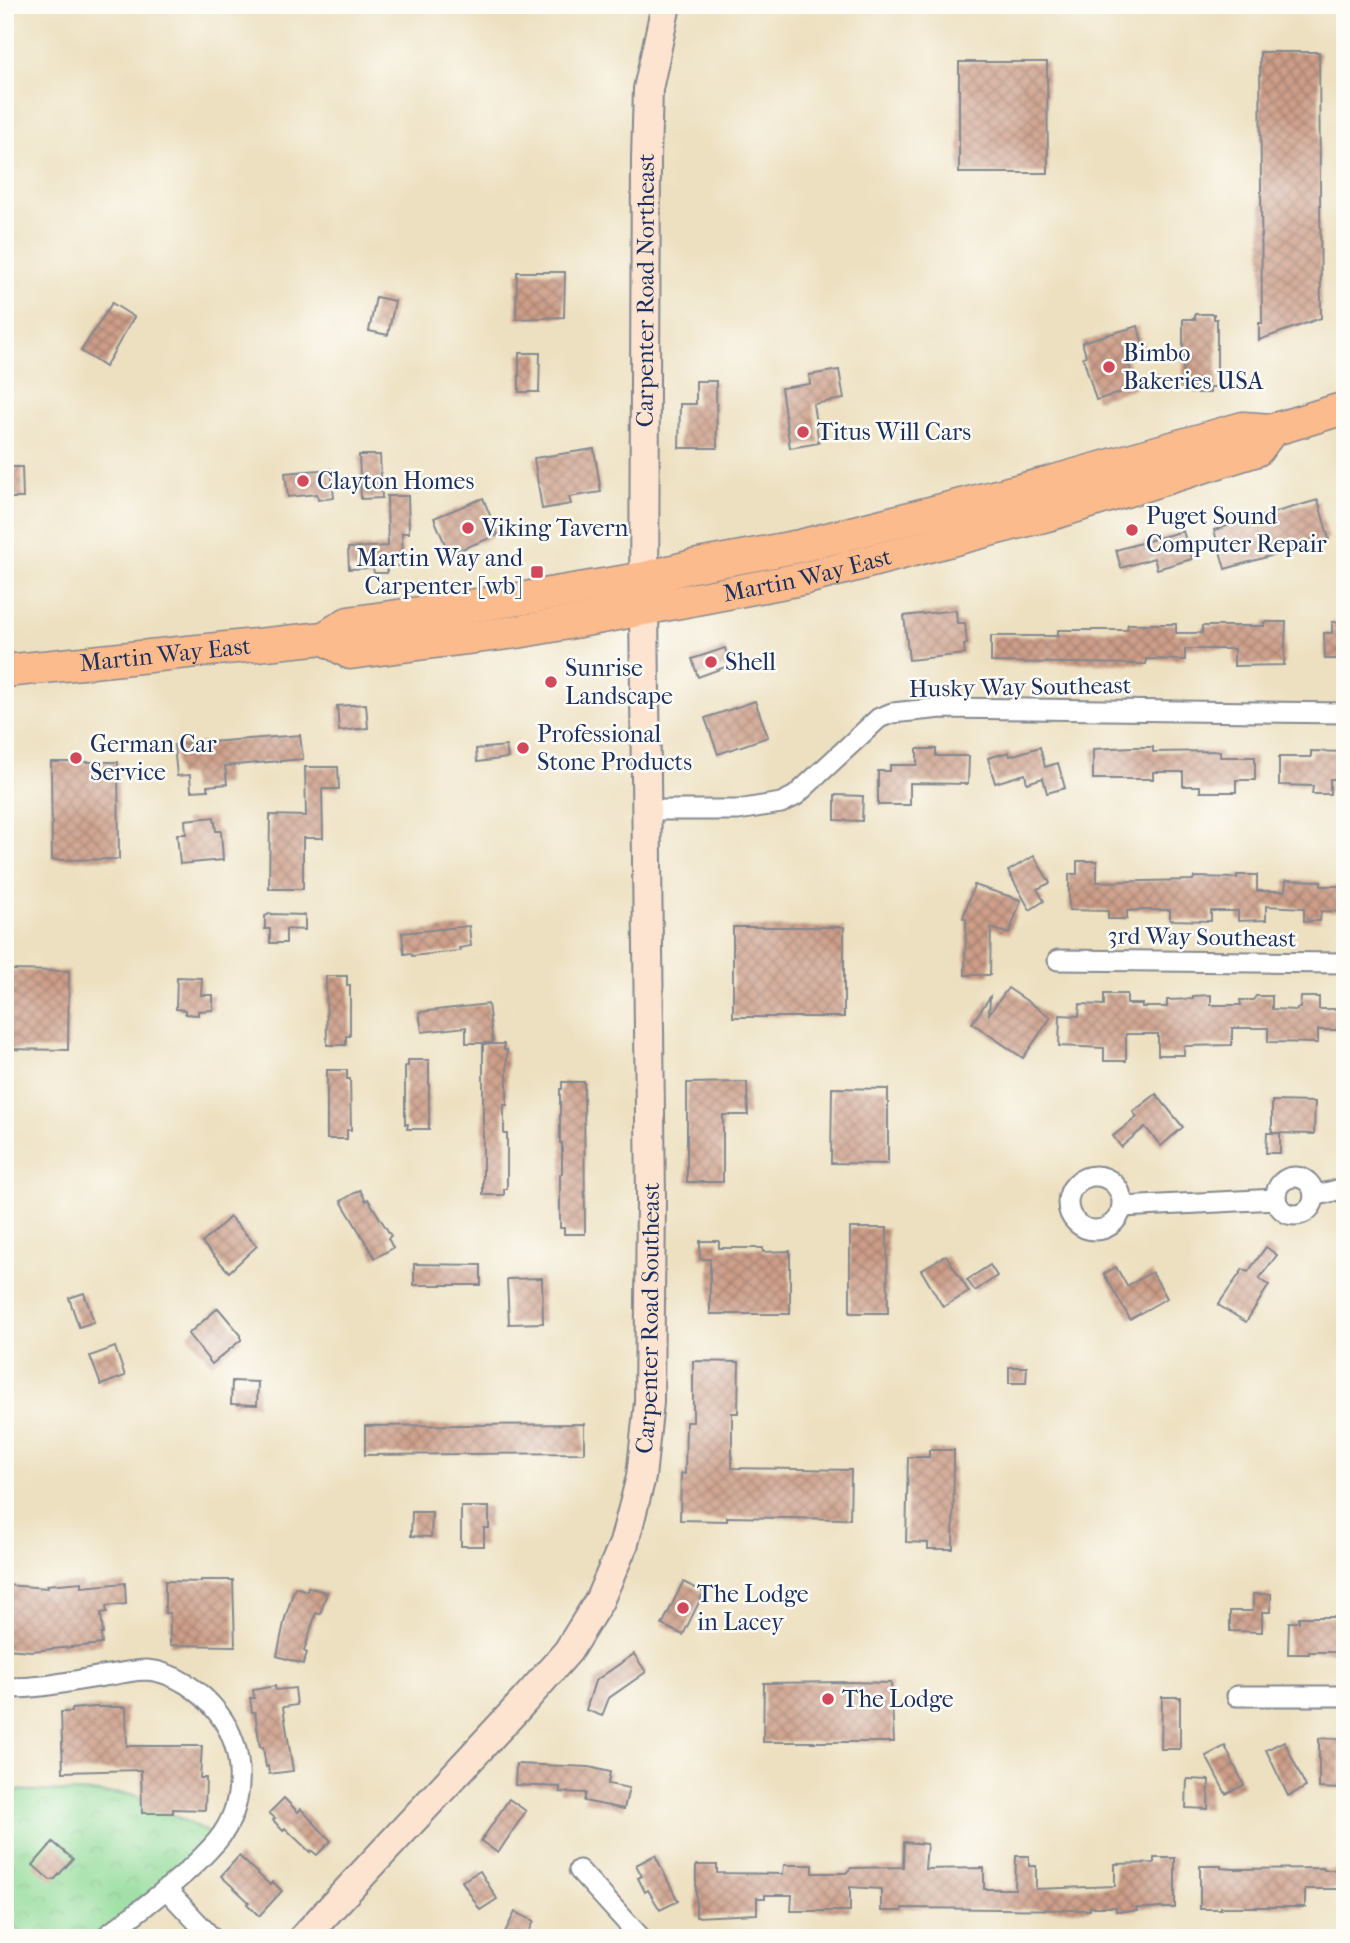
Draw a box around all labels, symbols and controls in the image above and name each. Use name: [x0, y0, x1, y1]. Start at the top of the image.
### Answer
street label: Carpenter Road Northeast: [631, 153, 660, 427]
place label: Bimbo Bakeries USA: [1123, 339, 1264, 395]
marker: Bimbo Bakeries USA: [1101, 359, 1117, 375]
place label: Titus Will Cars: [817, 418, 971, 446]
marker: Titus Will Cars: [795, 424, 811, 440]
place label: Clayton Homes: [317, 467, 474, 495]
marker: Clayton Homes: [295, 473, 311, 489]
place label: Puget Sound Computer Repair: [1146, 502, 1328, 558]
place label: Viking Tavern: [481, 514, 628, 542]
marker: Viking Tavern: [460, 520, 476, 536]
marker: Puget Sound Computer Repair: [1124, 522, 1140, 538]
street label: Martin Way East: [721, 542, 895, 608]
place label: Martin Way and Carpenter [wb]: [356, 544, 524, 600]
marker: Martin Way and Carpenter [wb]: [529, 564, 545, 580]
street label: Martin Way East: [78, 632, 253, 677]
place label: Shell: [725, 648, 776, 676]
place label: Sunrise Landscape: [565, 654, 673, 710]
marker: Shell: [703, 654, 719, 670]
street label: Husky Way Southeast: [909, 671, 1132, 703]
marker: Sunrise Landscape: [543, 674, 559, 690]
place label: Professional Stone Products: [537, 720, 692, 776]
place label: German Car Service: [90, 730, 217, 786]
marker: Professional Stone Products: [515, 740, 531, 756]
marker: German Car Service: [68, 750, 84, 766]
street label: 3rd Way Southeast: [1107, 921, 1297, 953]
street label: Carpenter Road Southeast: [630, 1182, 665, 1455]
place label: The Lodge in Lacey: [697, 1580, 809, 1636]
marker: The Lodge in Lacey: [675, 1600, 691, 1616]
place label: The Lodge: [842, 1685, 954, 1713]
marker: The Lodge: [820, 1691, 836, 1707]

